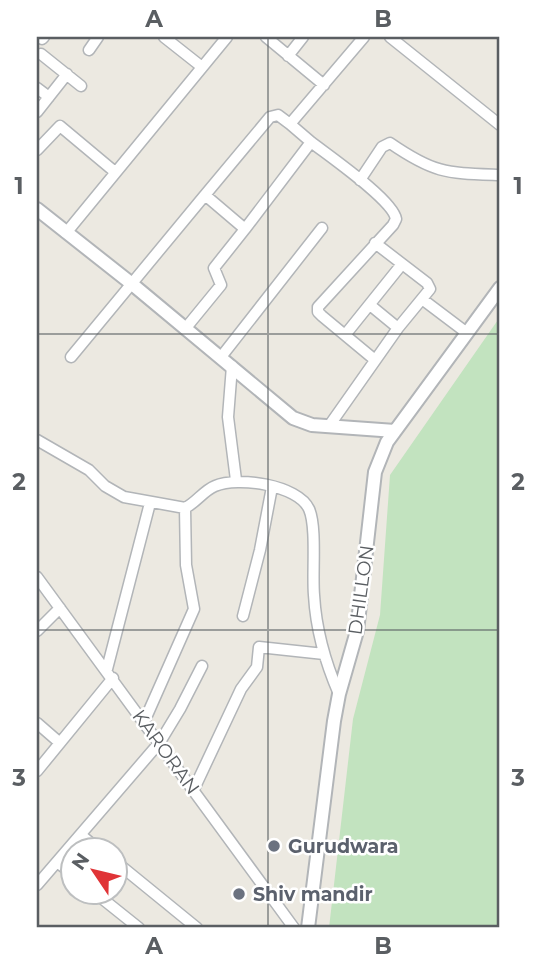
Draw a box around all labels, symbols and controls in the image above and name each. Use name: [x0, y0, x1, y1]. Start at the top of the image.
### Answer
text: A: [144, 5, 163, 33]
text: B: [374, 5, 392, 33]
text: 1: [14, 172, 24, 200]
text: 1: [513, 172, 523, 200]
text: 2: [12, 468, 26, 496]
text: 2: [511, 468, 525, 496]
street label: DHILLON: [343, 544, 379, 636]
street label: KARORAN: [128, 705, 204, 799]
text: 3: [11, 764, 26, 792]
text: 3: [510, 764, 525, 792]
place label: Gurudwara: [288, 835, 398, 858]
north arrow: [60, 836, 130, 906]
marker: Gurudwara: [266, 838, 282, 854]
text: N: [67, 849, 94, 874]
place label: Shiv mandir: [253, 883, 373, 906]
marker: Shiv mandir: [231, 886, 247, 902]
text: A: [144, 932, 163, 960]
text: B: [374, 932, 392, 960]

